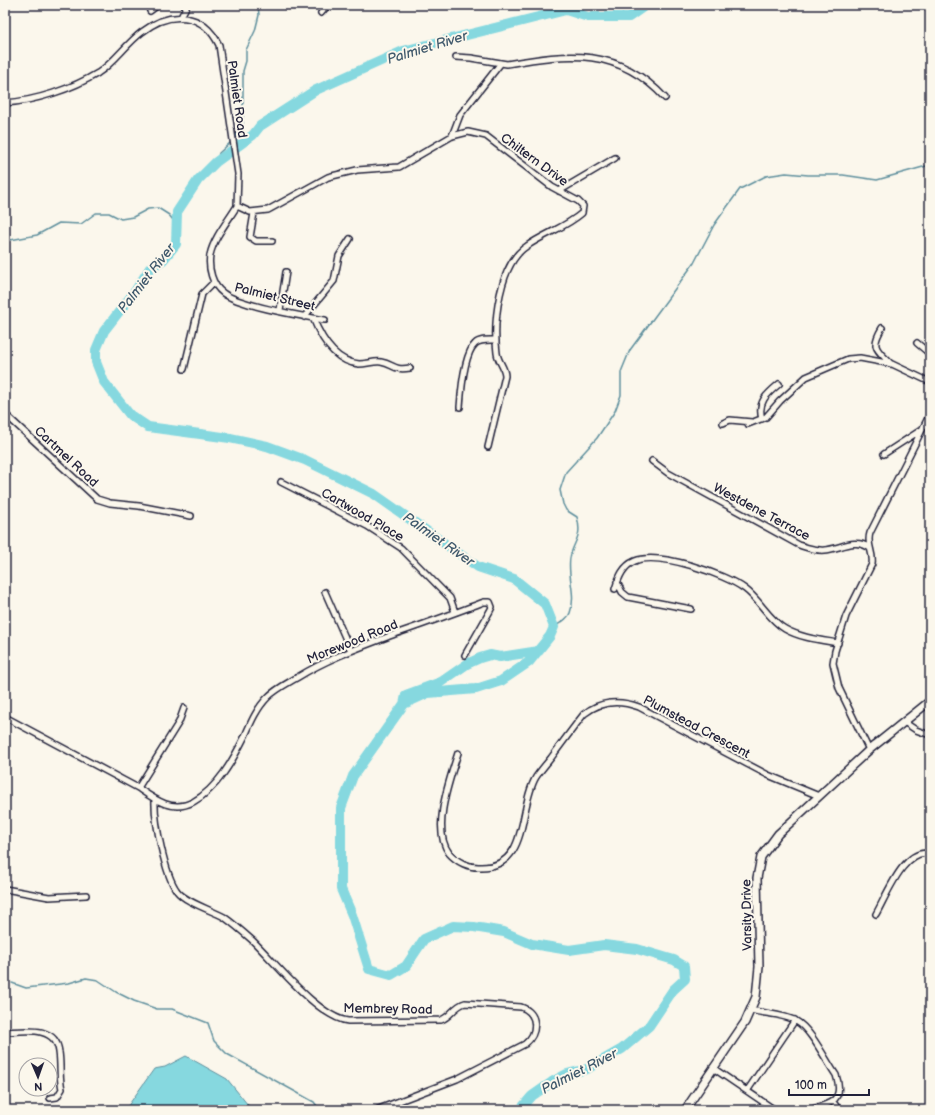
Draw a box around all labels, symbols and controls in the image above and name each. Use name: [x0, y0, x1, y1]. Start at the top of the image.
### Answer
water label: Palmiet River: [385, 27, 470, 68]
street label: Palmiet Road: [224, 59, 250, 139]
street label: Chiltern Drive: [497, 130, 572, 190]
water label: Palmiet River: [114, 240, 179, 316]
street label: Palmiet Street: [233, 279, 317, 315]
street label: Cartmel Road: [31, 423, 102, 490]
street label: Westdene Terrace: [710, 480, 813, 544]
street label: Cartwood Place: [318, 485, 407, 545]
water label: Palmiet River: [400, 509, 478, 571]
street label: Morewood Road: [305, 616, 400, 667]
street label: Plumstead Crescent: [640, 692, 753, 762]
street label: Varsity Drive: [738, 879, 756, 951]
street label: Membrey Road: [343, 1000, 433, 1018]
water label: Palmiet River: [538, 1045, 621, 1098]
north arrow: [18, 1057, 58, 1097]
scale bar: [789, 1071, 869, 1097]
text: 100 m: [795, 1078, 827, 1093]
text: N: [34, 1080, 43, 1093]

